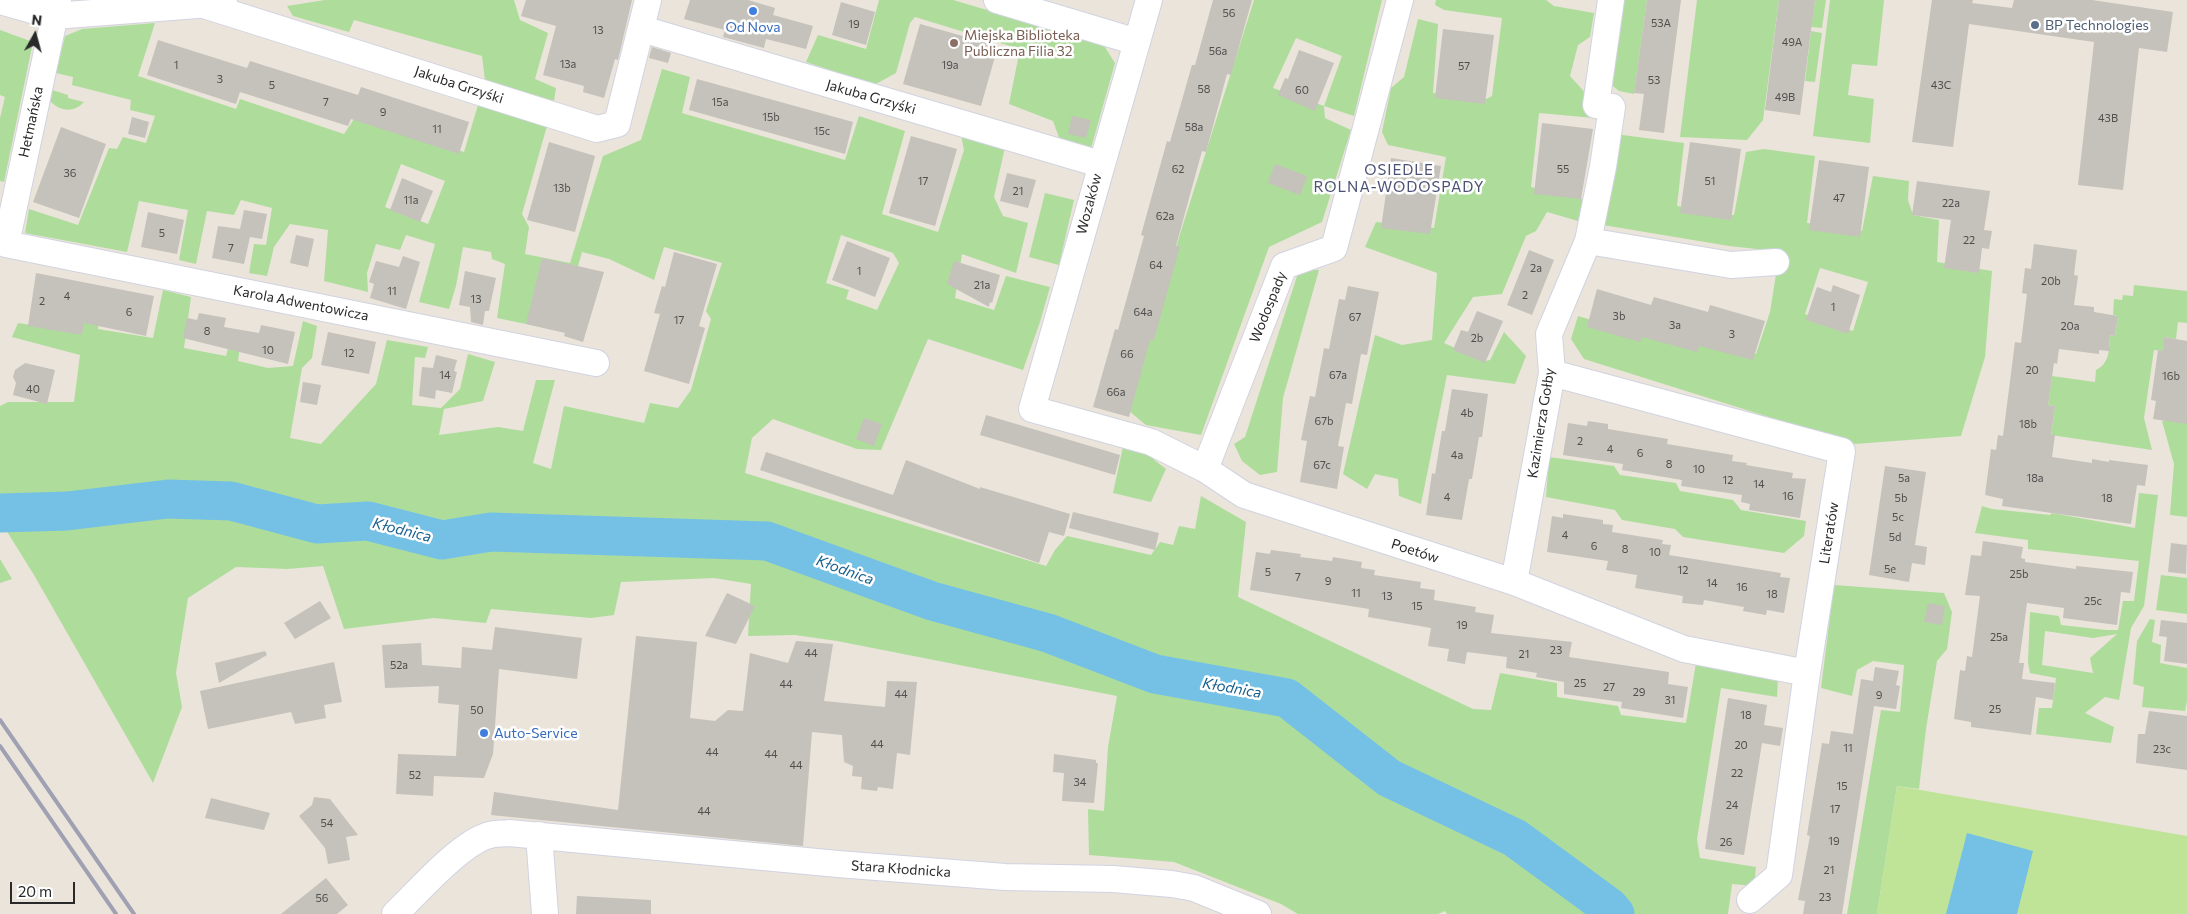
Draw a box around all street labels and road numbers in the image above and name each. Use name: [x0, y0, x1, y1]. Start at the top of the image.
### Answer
street label: Jakuba Grzyśki: [412, 63, 506, 107]
street label: Jakuba Grzyśki: [824, 76, 918, 118]
street label: Hetmańska: [15, 85, 47, 159]
street label: Wozaków: [1073, 172, 1105, 236]
street label: Wodospady: [1246, 269, 1290, 345]
street label: Karola Adwentowicza: [232, 282, 370, 324]
street label: Kazimierza Gołby: [1524, 367, 1558, 479]
street label: Literatów: [1816, 501, 1842, 565]
street label: Poetów: [1389, 535, 1441, 567]
street label: Stara Kłodnicka: [851, 857, 951, 881]

